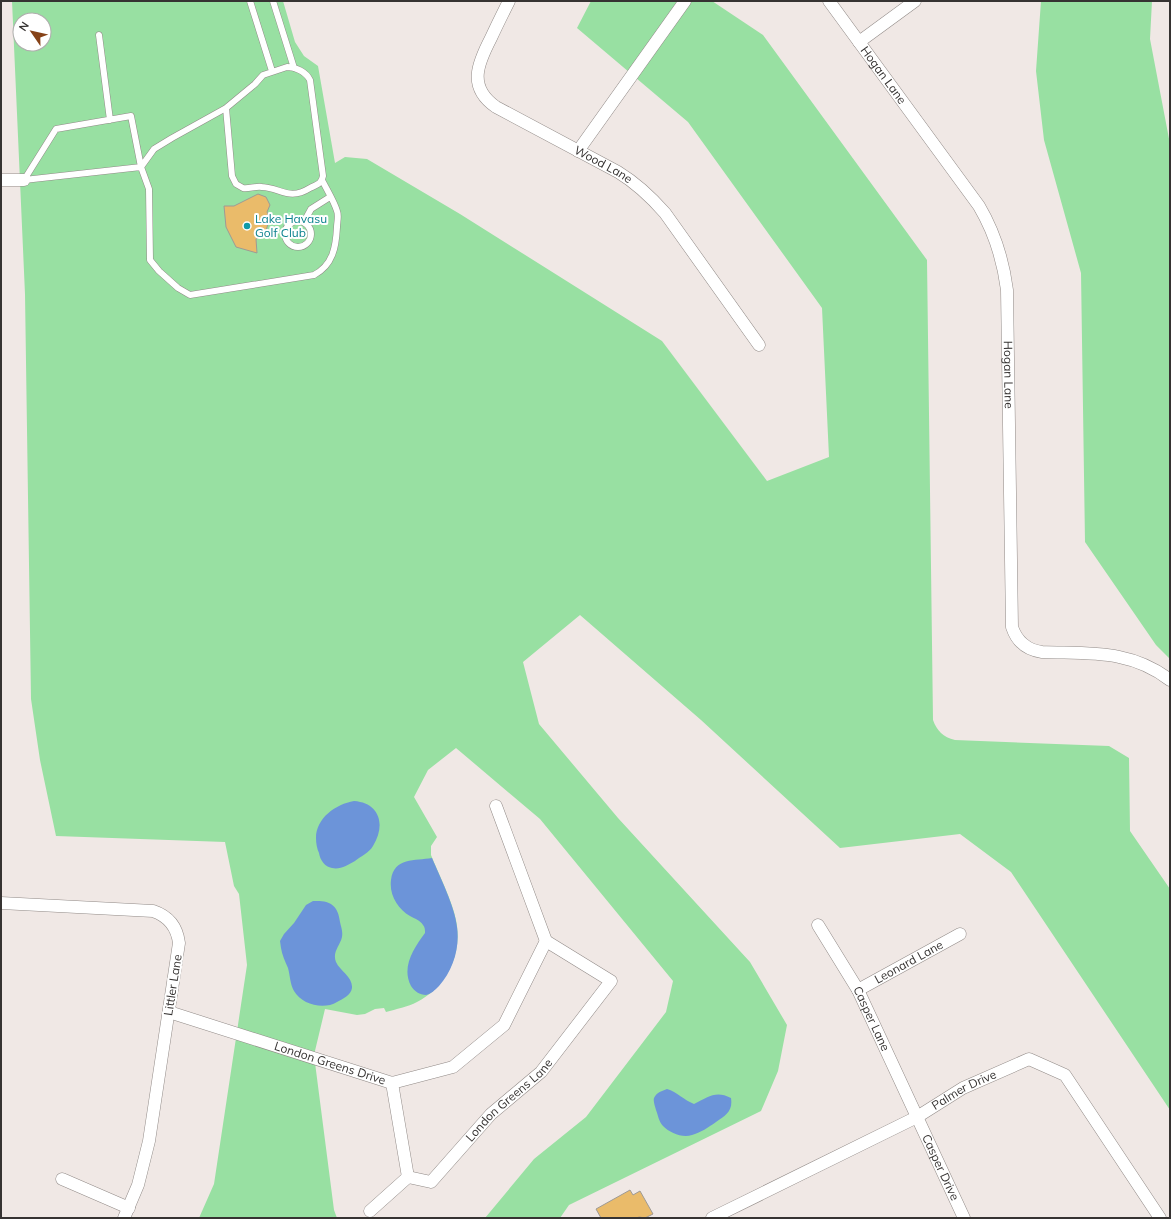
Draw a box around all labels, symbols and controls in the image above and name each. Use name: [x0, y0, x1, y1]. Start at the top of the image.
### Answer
north arrow: [12, 12, 52, 52]
text: N: [16, 19, 32, 34]
street label: Hogan Lane: [858, 43, 910, 107]
street label: Wood Lane: [572, 142, 635, 186]
place label: Lake Havasu Golf Club: [255, 211, 327, 240]
marker: Lake Havasu Golf Club: [242, 221, 252, 231]
street label: Hogan Lane: [1001, 341, 1017, 409]
street label: Leonard Lane: [872, 937, 946, 987]
street label: Littler Lane: [160, 953, 185, 1017]
street label: Casper Lane: [850, 984, 893, 1053]
street label: London Greens Drive: [273, 1038, 388, 1088]
street label: London Greens Lane: [462, 1056, 555, 1144]
street label: Palmer Drive: [929, 1066, 998, 1113]
street label: Casper Drive: [919, 1132, 963, 1203]

